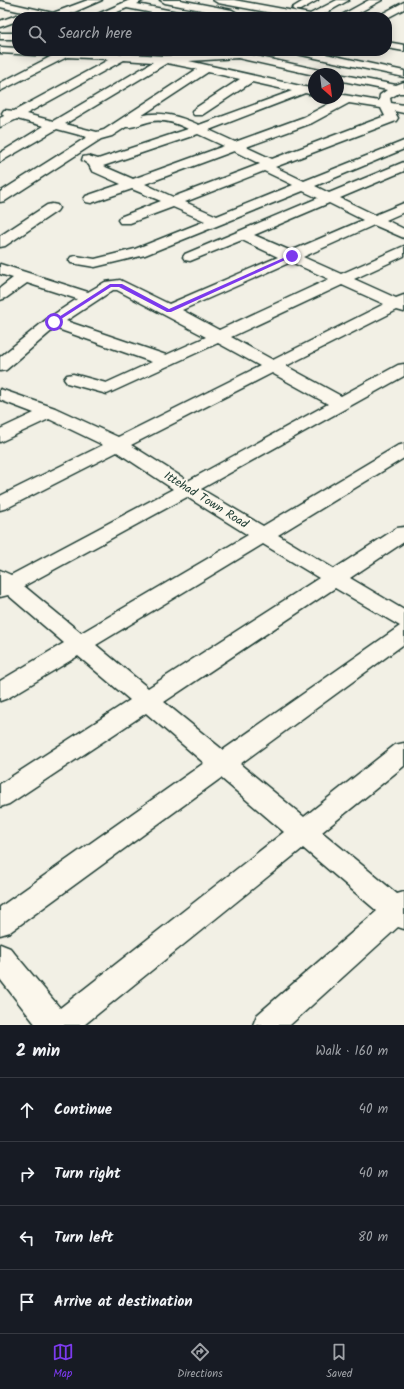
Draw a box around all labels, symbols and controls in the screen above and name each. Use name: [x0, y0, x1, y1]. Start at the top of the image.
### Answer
search box: [12, 12, 392, 56]
text: Search here: [58, 22, 132, 46]
icon: search: [26, 23, 48, 45]
north arrow: [308, 68, 344, 104]
route end: [283, 247, 301, 265]
route start: [45, 313, 63, 331]
street label: Ittehad Town Road: [160, 466, 253, 534]
text: 2 min: [16, 1038, 60, 1065]
text: Walk · 160 m: [316, 1041, 388, 1062]
text: Continue: [54, 1098, 112, 1122]
icon: ahead: [16, 1099, 38, 1121]
text: 40 m: [359, 1099, 388, 1120]
text: Turn right: [54, 1162, 121, 1186]
icon: right: [16, 1163, 38, 1185]
text: 40 m: [359, 1163, 388, 1184]
text: Turn left: [54, 1226, 114, 1250]
icon: left: [16, 1227, 38, 1249]
text: 80 m: [358, 1227, 388, 1248]
text: Arrive at destination: [54, 1290, 193, 1314]
icon: arrive: [16, 1291, 38, 1313]
tab: Map: [52, 1341, 74, 1383]
tab: Directions: [177, 1341, 223, 1383]
tab: Saved: [326, 1341, 352, 1383]

